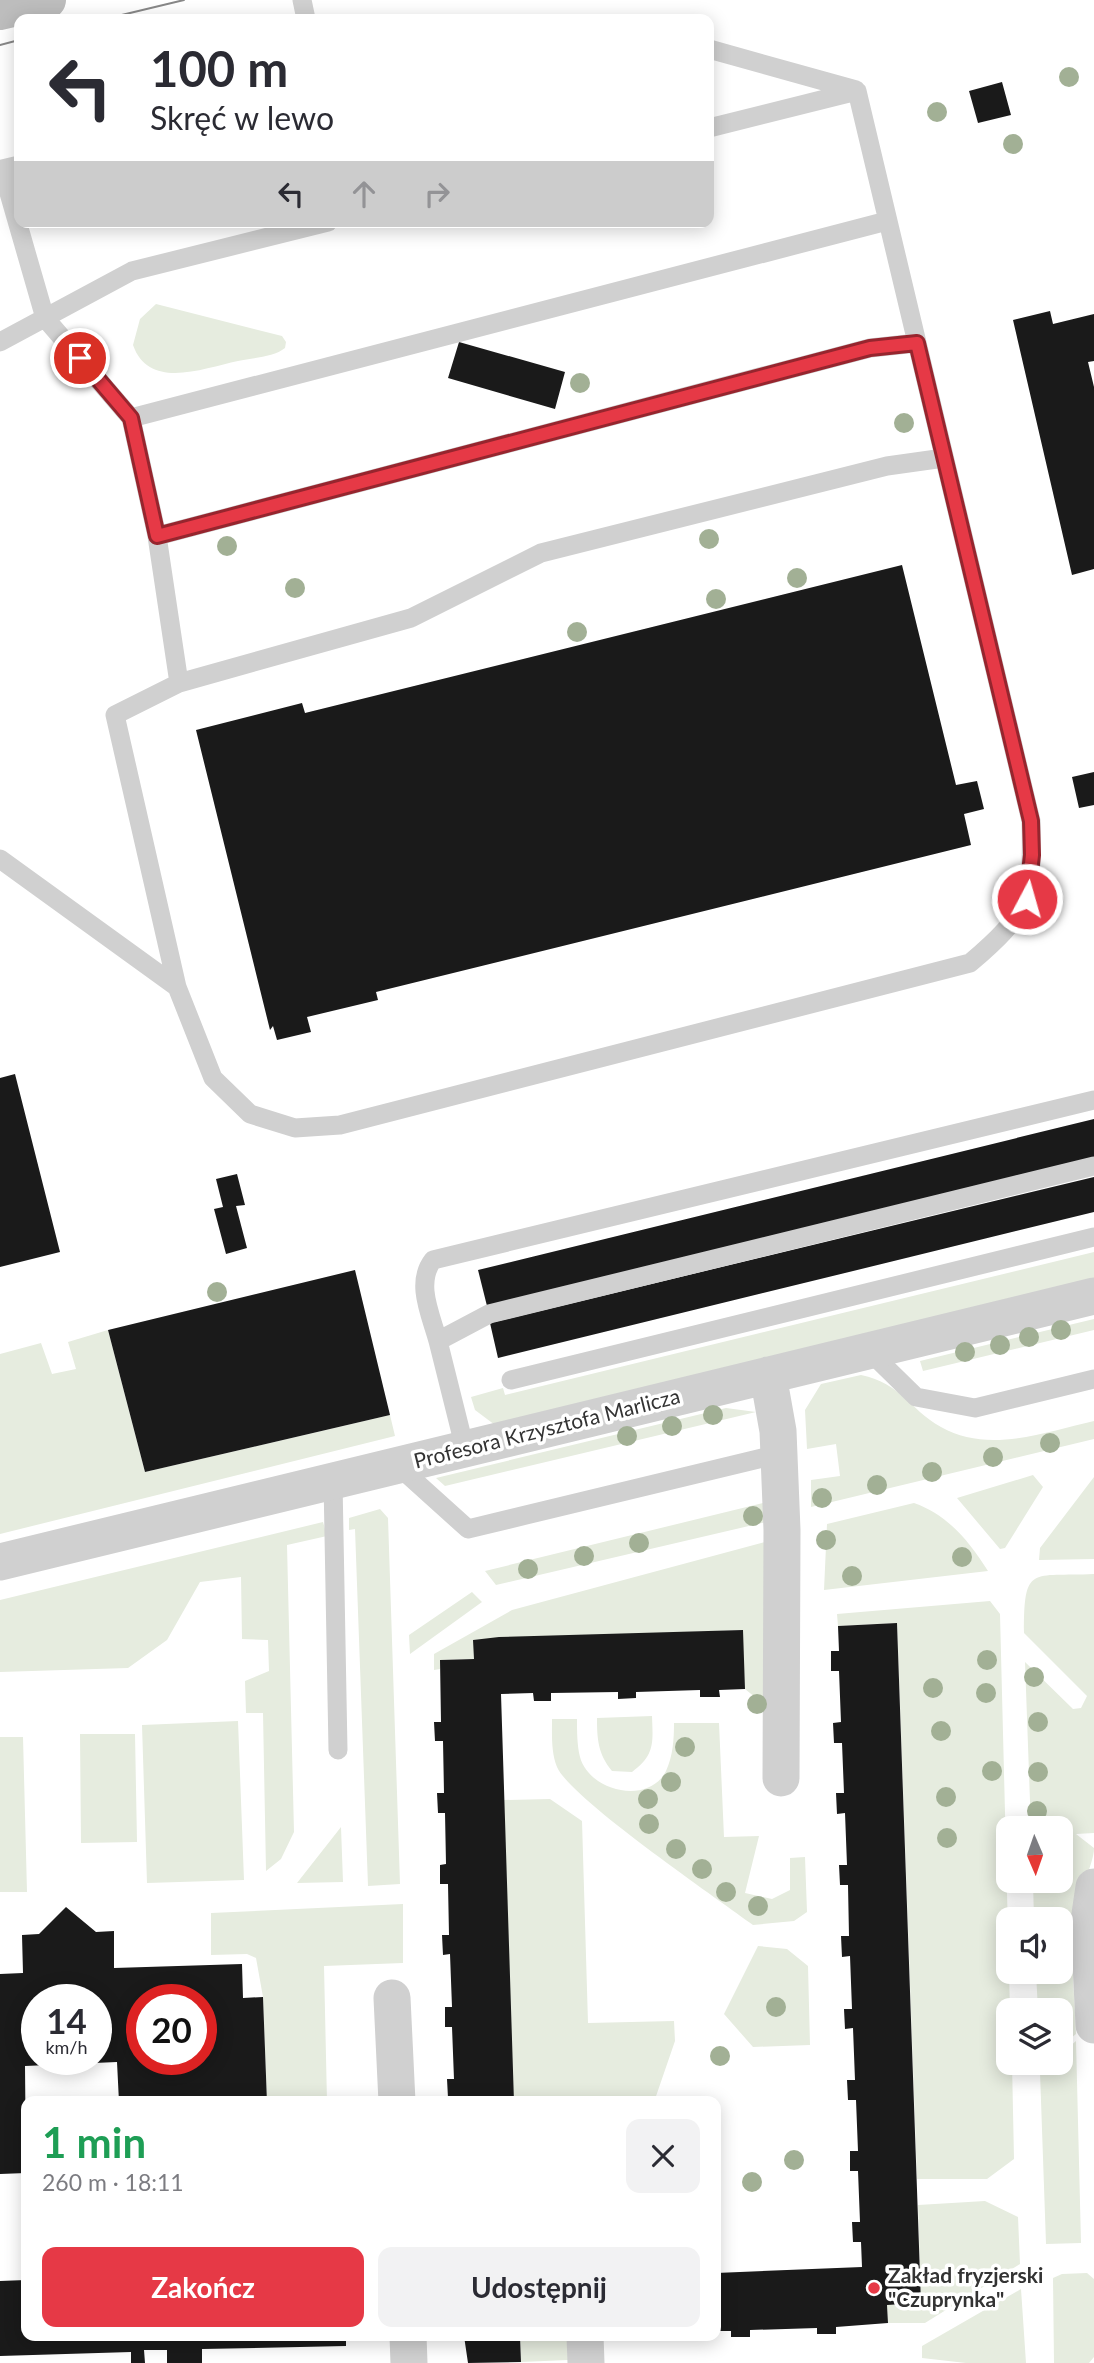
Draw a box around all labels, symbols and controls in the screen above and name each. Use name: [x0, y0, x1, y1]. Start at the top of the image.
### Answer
text: 100 m: [150, 39, 288, 97]
icon: left: [35, 42, 126, 133]
text: Skręć w lewo: [150, 98, 334, 137]
icon: left: [272, 175, 310, 213]
icon: ahead: [345, 175, 383, 213]
icon: right: [418, 175, 456, 213]
pin: [50, 328, 110, 388]
icon: arrive: [61, 339, 99, 377]
position arrow: [990, 862, 1064, 936]
street label: Profesora Krzysztofa Marlicza: [411, 1382, 682, 1473]
north arrow: [996, 1816, 1073, 1894]
map controls: [996, 1816, 1073, 2075]
button: sound: [996, 1907, 1073, 1984]
speed limit sign: 20: [126, 1984, 217, 2075]
button: layers: [996, 1998, 1073, 2075]
text: 14: [46, 1999, 87, 2041]
text: km/h: [45, 2036, 88, 2058]
text: 1 min: [42, 2117, 146, 2167]
button: close: [626, 2119, 700, 2193]
text: 260 m · 18:11: [42, 2168, 184, 2196]
button: Zakończ: [42, 2247, 364, 2327]
button: Udostępnij: [378, 2247, 700, 2327]
place label: Zakład fryzjerski "Czuprynka": [888, 2262, 1043, 2311]
marker: Zakład fryzjerski "Czuprynka": [866, 2280, 882, 2296]

